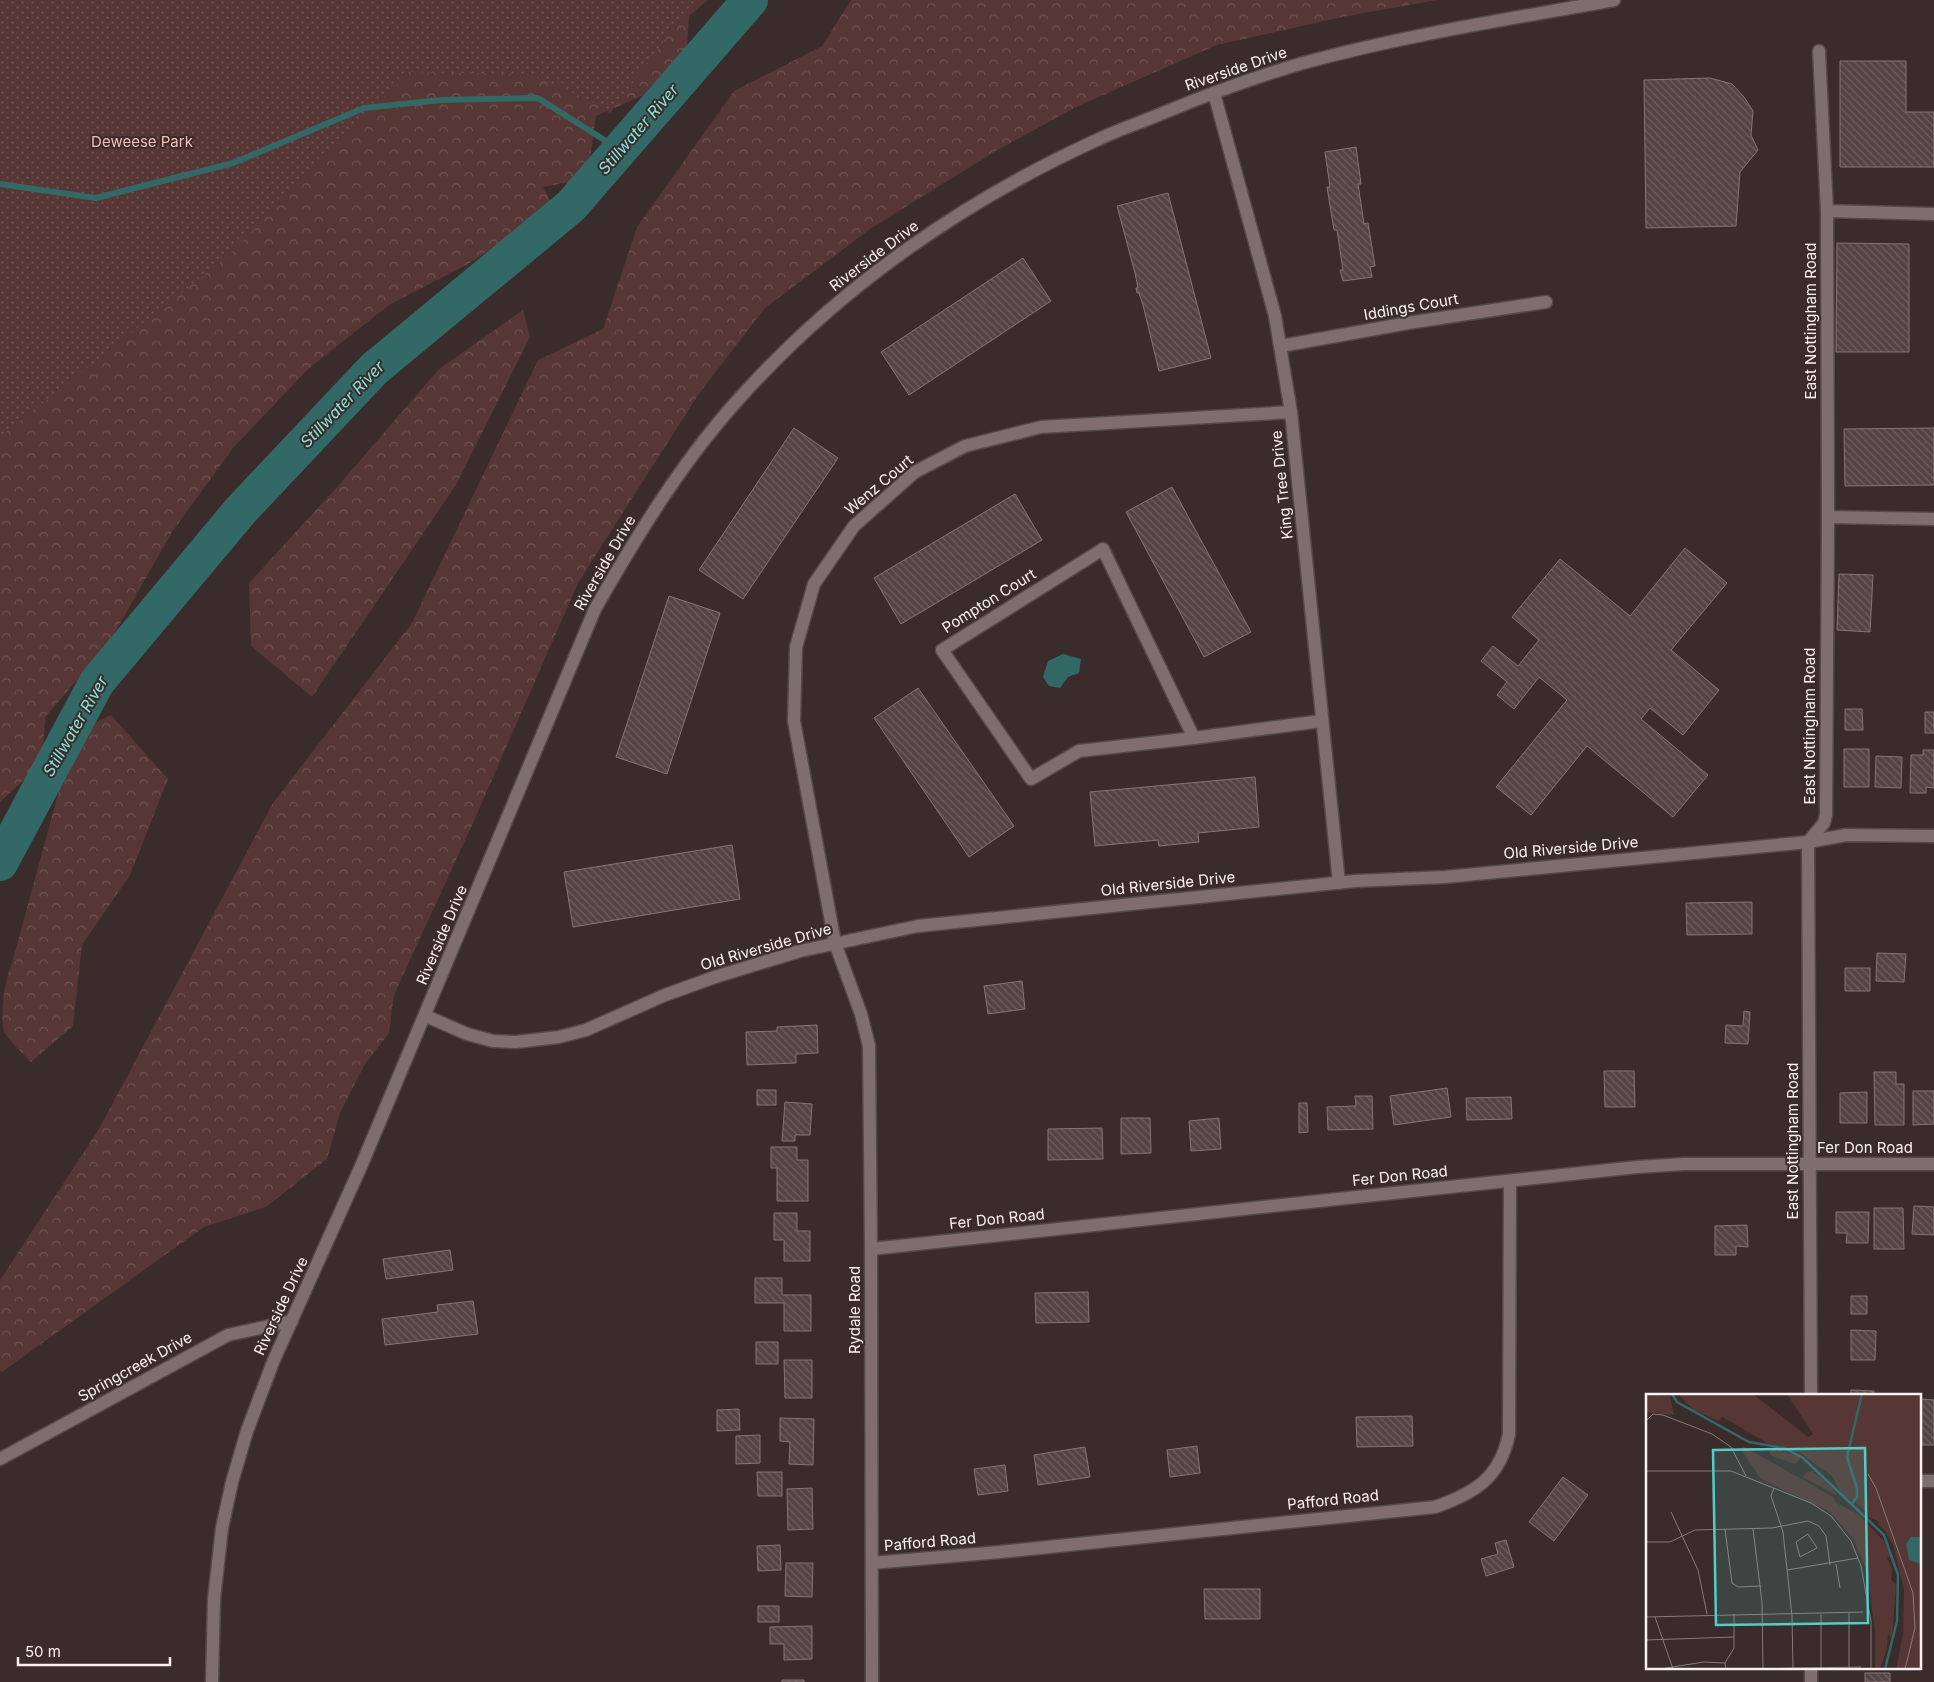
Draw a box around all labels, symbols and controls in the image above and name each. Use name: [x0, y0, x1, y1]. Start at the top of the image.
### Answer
street label: Riverside Drive: [1182, 42, 1289, 95]
water label: Stillwater River: [593, 79, 683, 178]
park label: Deweese Park: [91, 132, 194, 151]
street label: Riverside Drive: [825, 216, 922, 295]
street label: East Nottingham Road: [1801, 243, 1820, 399]
street label: Iddings Court: [1362, 289, 1460, 324]
water label: Stillwater River: [296, 356, 389, 451]
street label: King Tree Drive: [1266, 430, 1297, 540]
street label: Wenz Court: [840, 450, 917, 519]
street label: Riverside Drive: [570, 512, 639, 614]
street label: Pompton Court: [938, 564, 1039, 637]
street label: East Nottingham Road: [1800, 648, 1819, 804]
water label: Stillwater River: [38, 671, 112, 780]
street label: Old Riverside Drive: [1503, 832, 1639, 863]
street label: Old Riverside Drive: [1100, 867, 1236, 900]
street label: Riverside Drive: [412, 882, 471, 988]
street label: Old Riverside Drive: [698, 919, 833, 974]
street label: East Nottingham Road: [1783, 1063, 1802, 1219]
street label: Fer Don Road: [1817, 1138, 1913, 1157]
street label: Fer Don Road: [1351, 1161, 1449, 1190]
street label: Fer Don Road: [948, 1204, 1046, 1233]
street label: Riverside Drive: [249, 1253, 312, 1358]
street label: Rydale Road: [845, 1266, 864, 1354]
street label: Springcreek Drive: [74, 1327, 195, 1406]
inset map: [1646, 1394, 1922, 1670]
street label: Pafford Road: [1286, 1485, 1380, 1514]
street label: Pafford Road: [883, 1528, 977, 1555]
scale bar: [18, 1634, 170, 1666]
text: 50 m: [25, 1642, 61, 1661]

